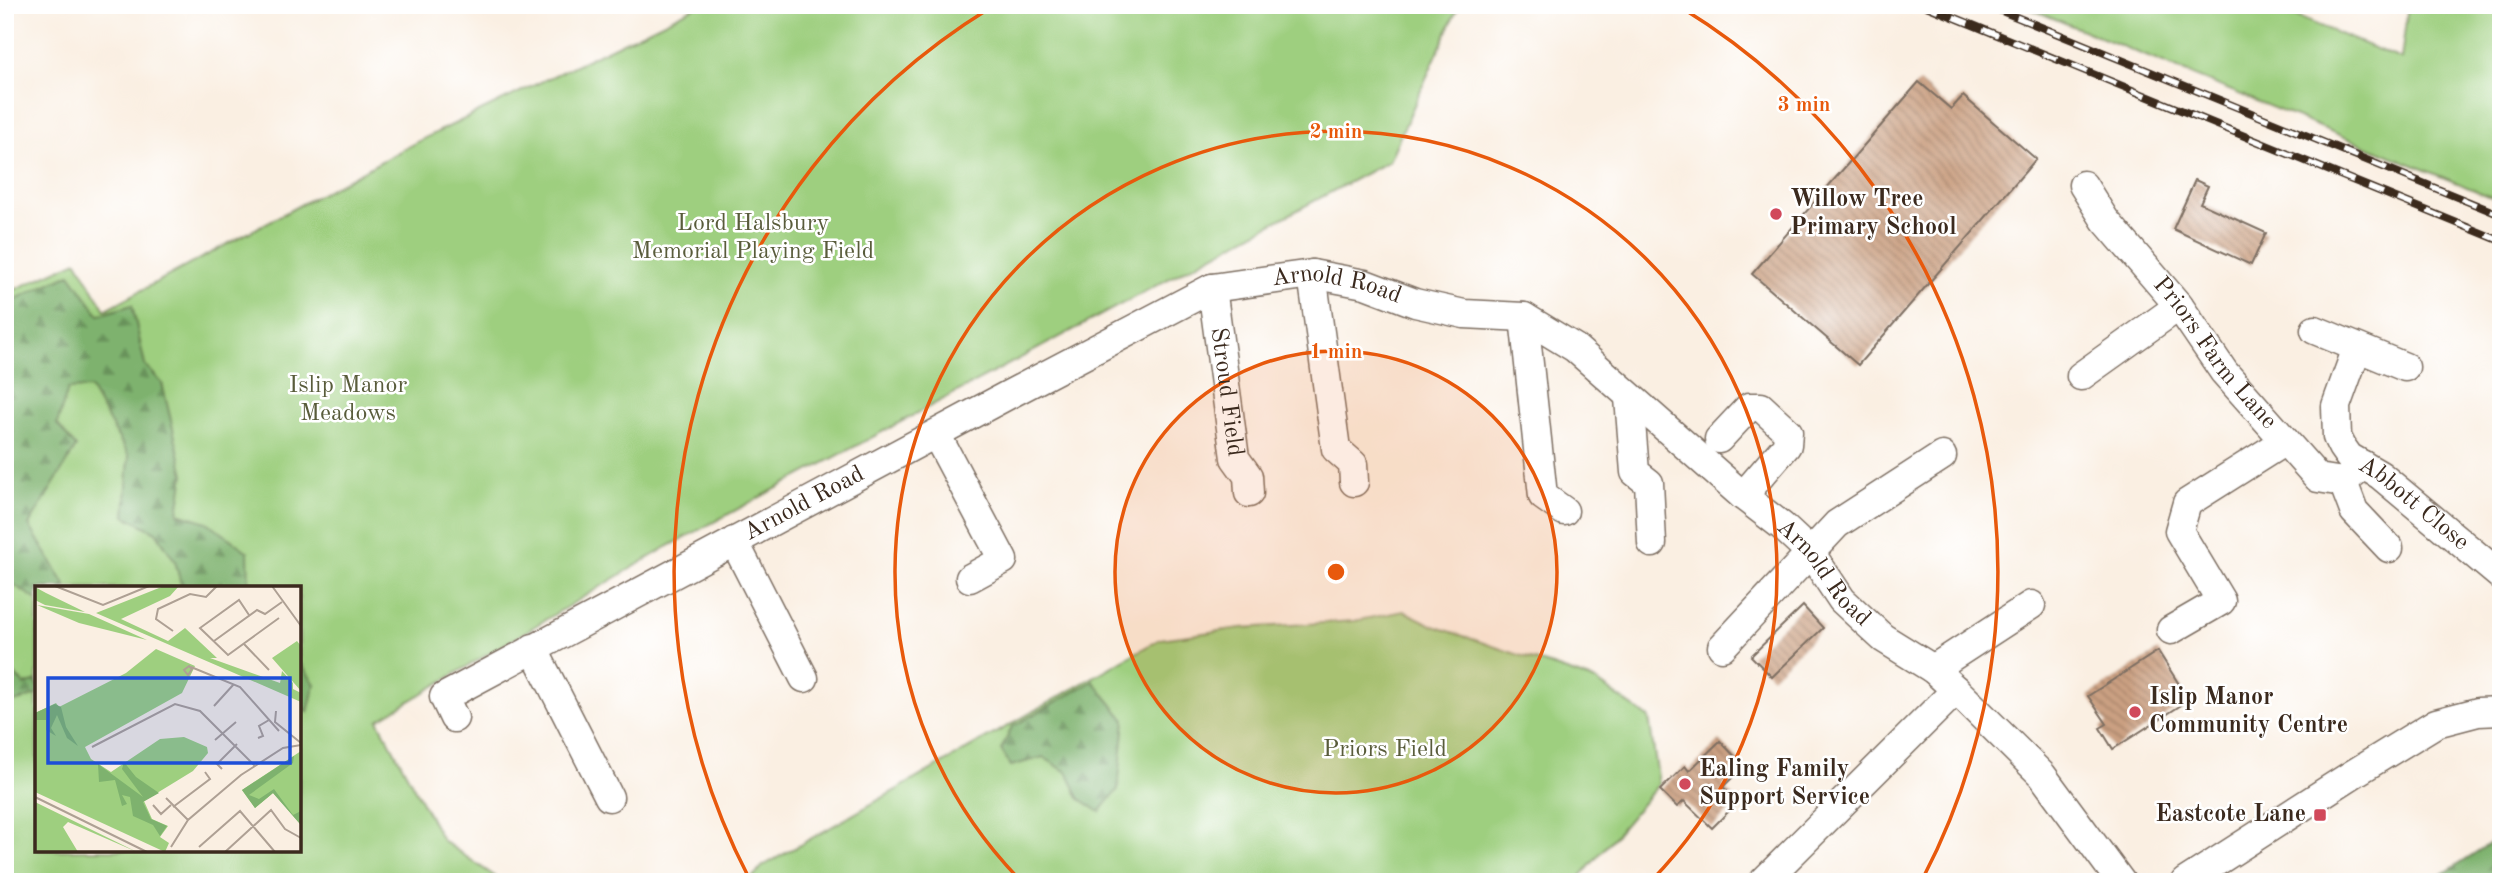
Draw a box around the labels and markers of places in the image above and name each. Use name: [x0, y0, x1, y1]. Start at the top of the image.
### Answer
place label: Willow Tree Primary School: [1790, 188, 1957, 240]
marker: Willow Tree Primary School: [1768, 206, 1784, 222]
centre of rings: [1324, 560, 1348, 584]
place label: Islip Manor Community Centre: [2149, 686, 2348, 738]
marker: Islip Manor Community Centre: [2127, 704, 2143, 720]
place label: Ealing Family Support Service: [1699, 758, 1870, 810]
marker: Ealing Family Support Service: [1677, 776, 1693, 792]
place label: Eastcote Lane: [2155, 803, 2306, 827]
marker: Eastcote Lane: [2312, 807, 2328, 823]

